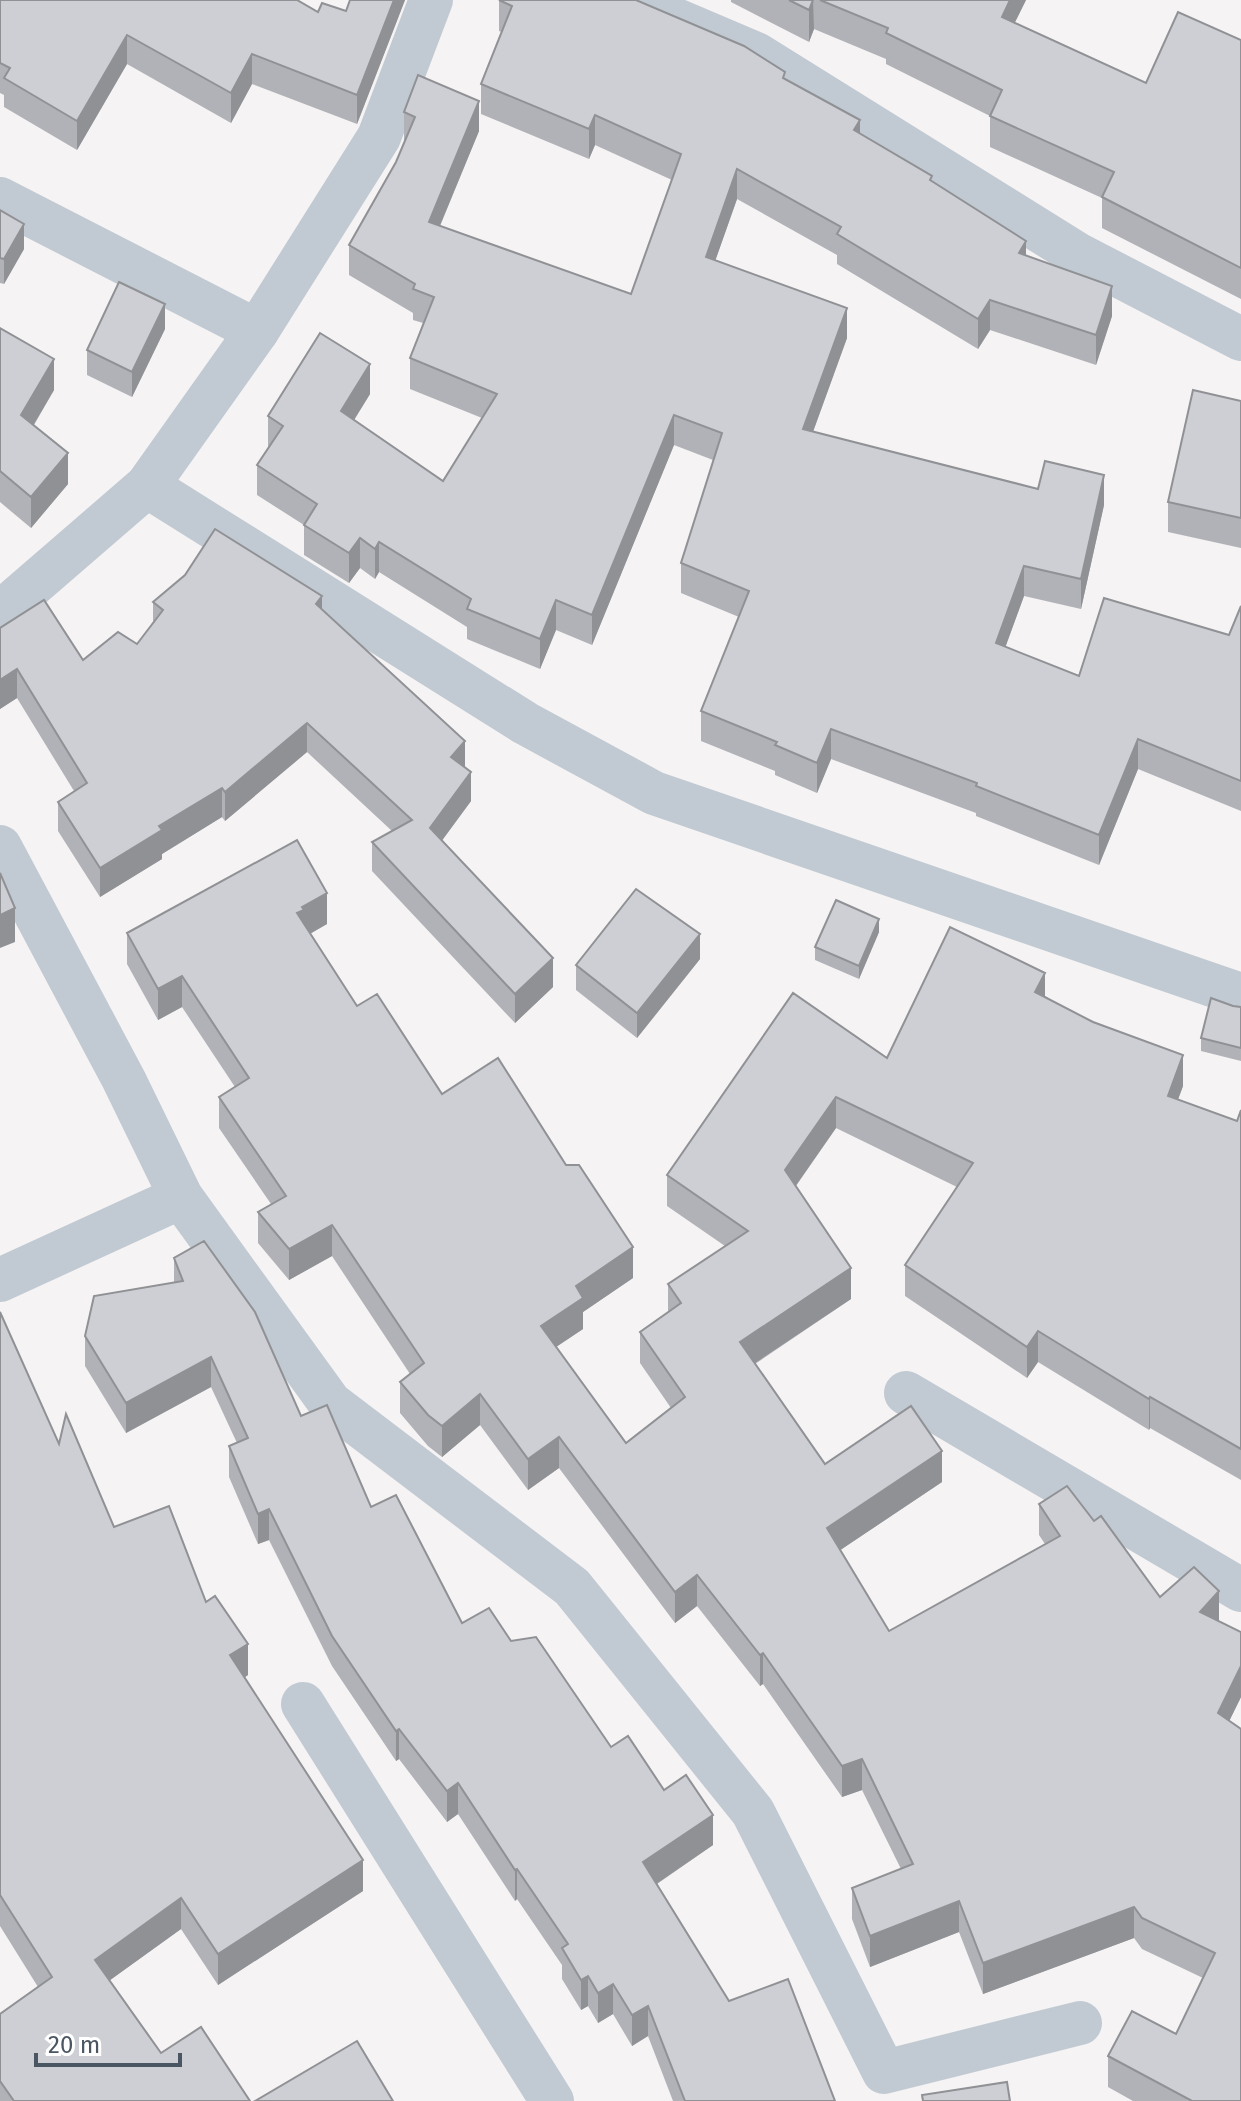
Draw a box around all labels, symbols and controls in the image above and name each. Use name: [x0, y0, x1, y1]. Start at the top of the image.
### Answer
scale bar: [36, 2017, 180, 2067]
text: 20 m: [48, 2031, 100, 2059]

